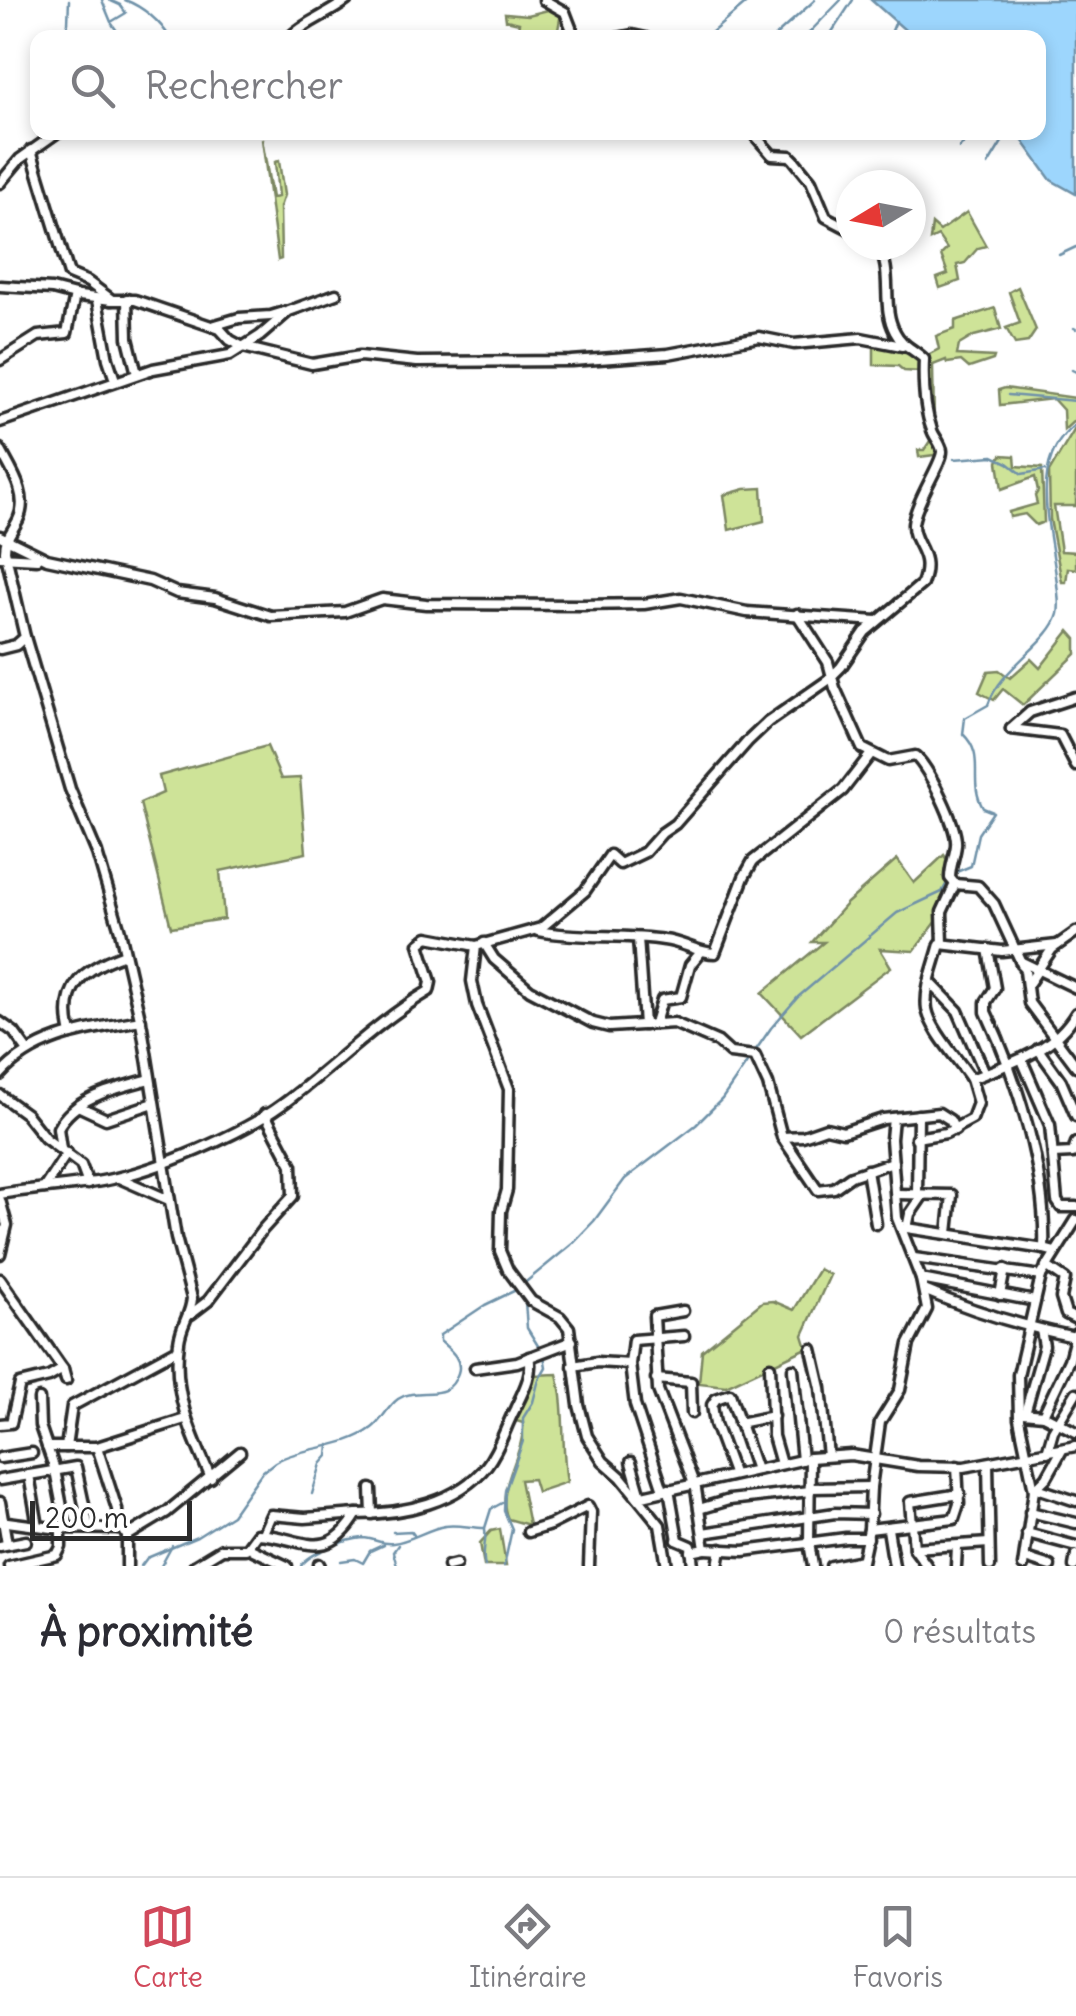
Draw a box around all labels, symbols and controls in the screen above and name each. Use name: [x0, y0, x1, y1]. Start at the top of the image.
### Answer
search box: [30, 30, 1046, 140]
icon: search: [65, 58, 120, 113]
text: Rechercher: [145, 62, 343, 109]
north arrow: [836, 170, 926, 260]
scale bar: [30, 1496, 192, 1540]
text: 200 m: [45, 1500, 128, 1536]
text: À proximité: [40, 1605, 253, 1657]
text: 0 résultats: [883, 1611, 1036, 1652]
tab: Carte: [133, 1899, 203, 1995]
tab: Itinéraire: [469, 1899, 587, 1995]
tab: Favoris: [853, 1899, 943, 1995]

